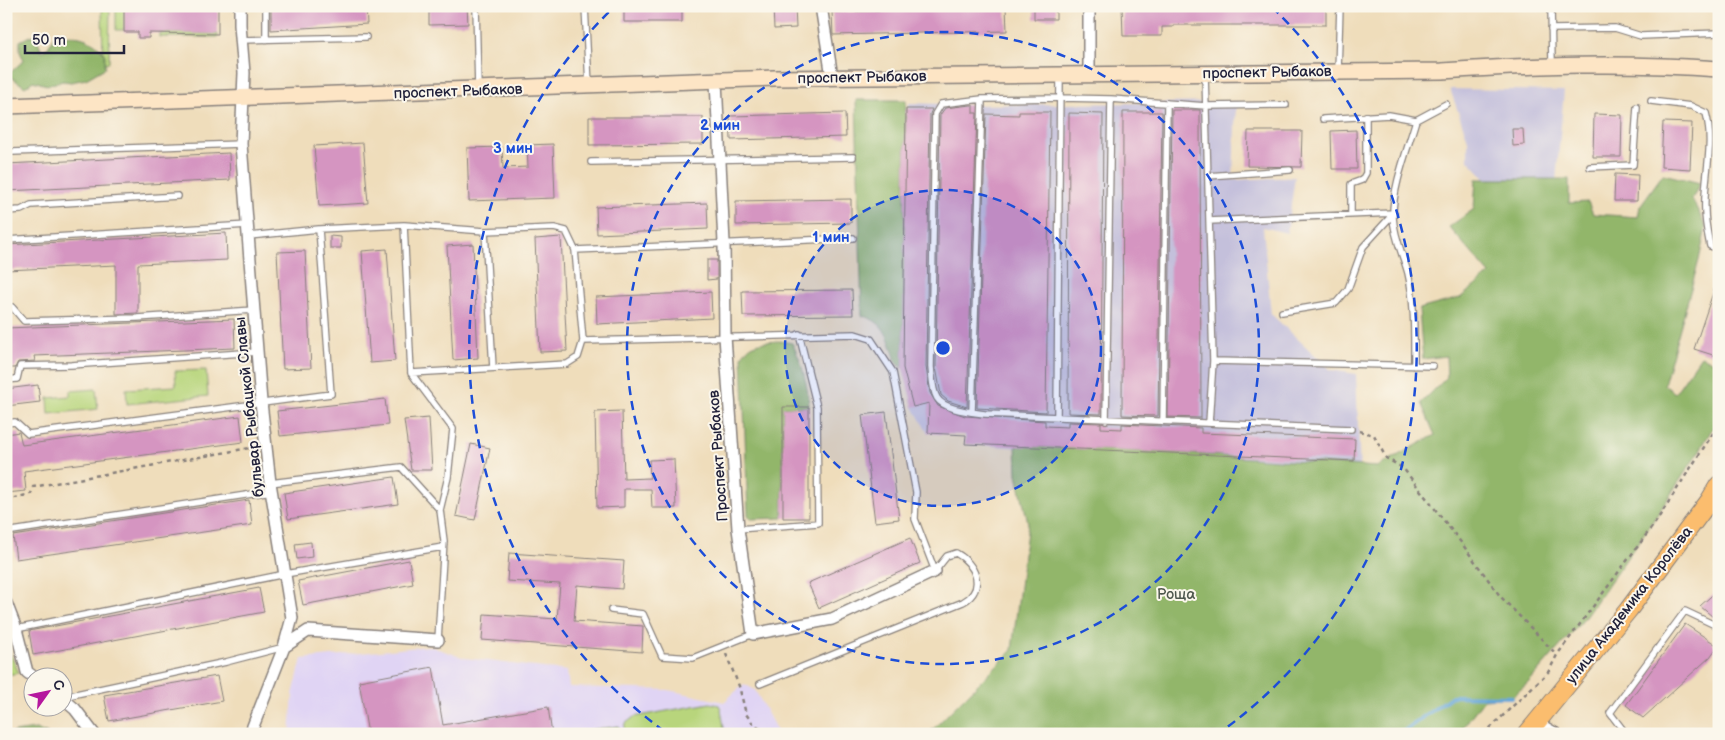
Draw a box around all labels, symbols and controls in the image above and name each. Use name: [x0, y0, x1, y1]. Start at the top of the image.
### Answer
scale bar: [25, 22, 124, 54]
text: 50 m: [32, 31, 66, 50]
street label: проспект Рыбаков: [1202, 62, 1332, 83]
street label: проспект Рыбаков: [797, 67, 927, 88]
street label: проспект Рыбаков: [393, 80, 523, 103]
text: 2 мин: [700, 116, 740, 135]
text: 3 мин: [493, 139, 533, 158]
text: 1 мин: [812, 228, 850, 247]
street label: бульвар Рыбацкой Славы: [231, 316, 268, 498]
centre of rings: [934, 339, 952, 357]
street label: Проспект Рыбаков: [704, 389, 733, 522]
street label: улица Академика Королёва: [1562, 523, 1697, 688]
park label: Роща: [1157, 585, 1195, 604]
north arrow: [22, 668, 72, 718]
text: С: [49, 676, 68, 694]

